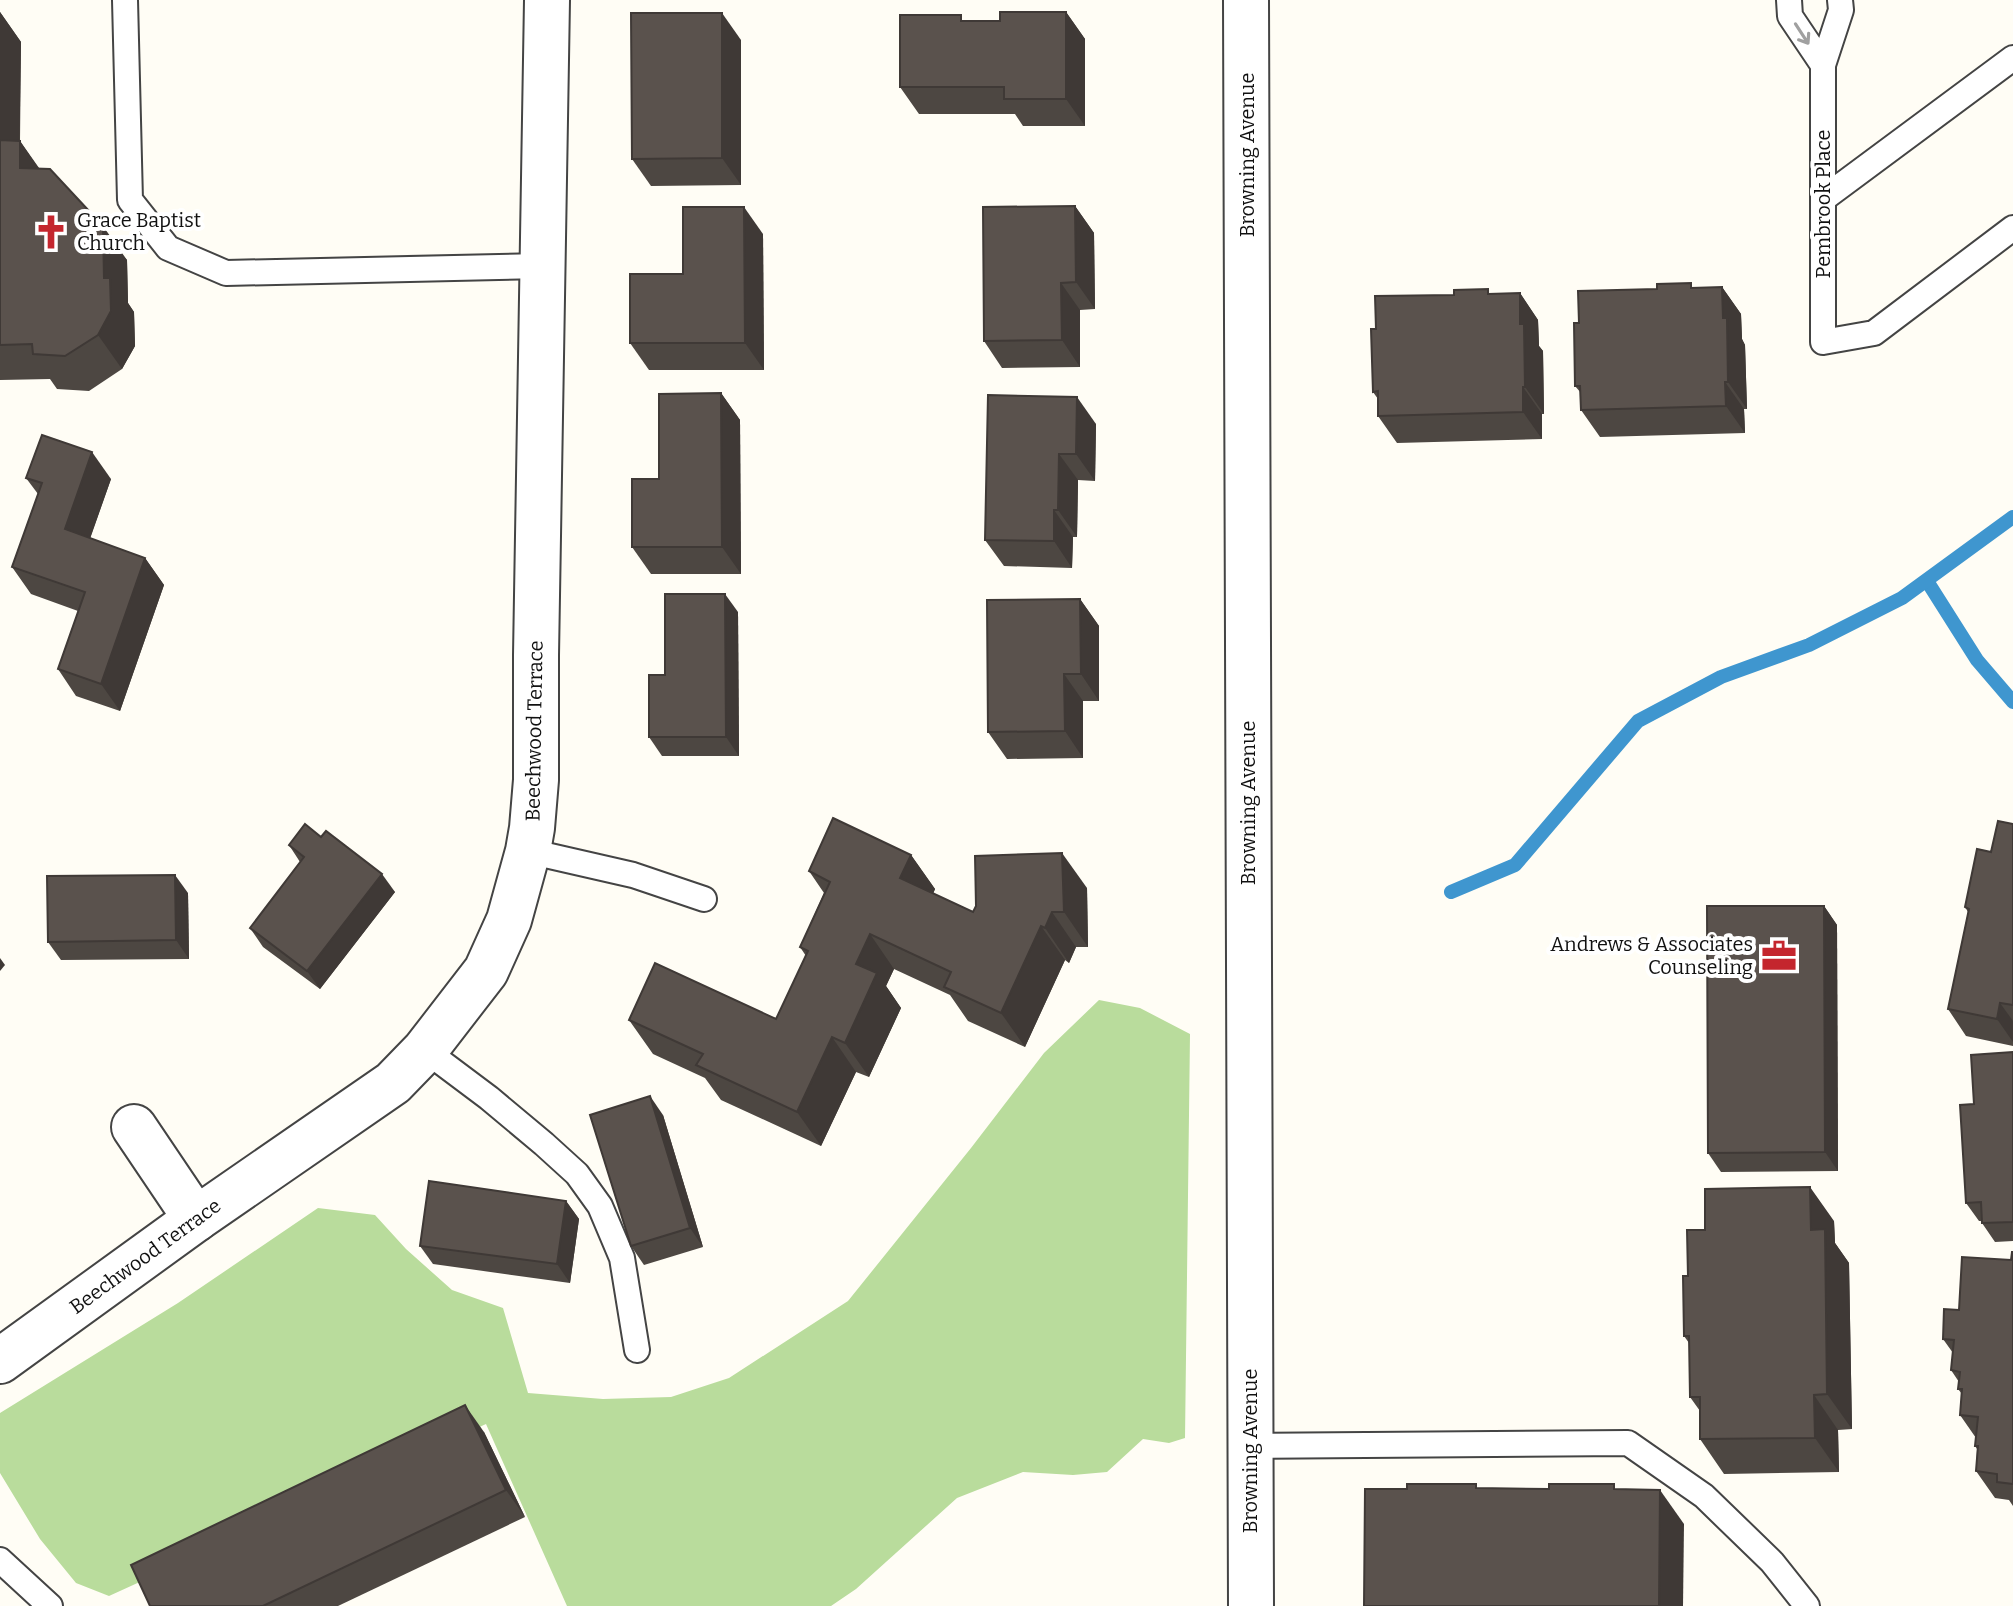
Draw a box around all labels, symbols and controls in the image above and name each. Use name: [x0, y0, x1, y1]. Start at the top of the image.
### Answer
one-way arrow: [1795, 22, 1811, 45]
street label: Browning Avenue: [1235, 73, 1259, 237]
street label: Pembrook Place: [1811, 130, 1835, 278]
place label: Grace Baptist Church: [77, 208, 201, 255]
church icon: Grace Baptist Church: [32, 213, 70, 251]
street label: Beechwood Terrace: [520, 640, 548, 822]
street label: Browning Avenue: [1236, 721, 1260, 885]
place label: Andrews & Associates Counseling: [1550, 932, 1753, 979]
office icon: Andrews & Associates Counseling: [1760, 937, 1798, 975]
street label: Beechwood Terrace: [65, 1193, 225, 1319]
street label: Browning Avenue: [1238, 1369, 1262, 1533]

